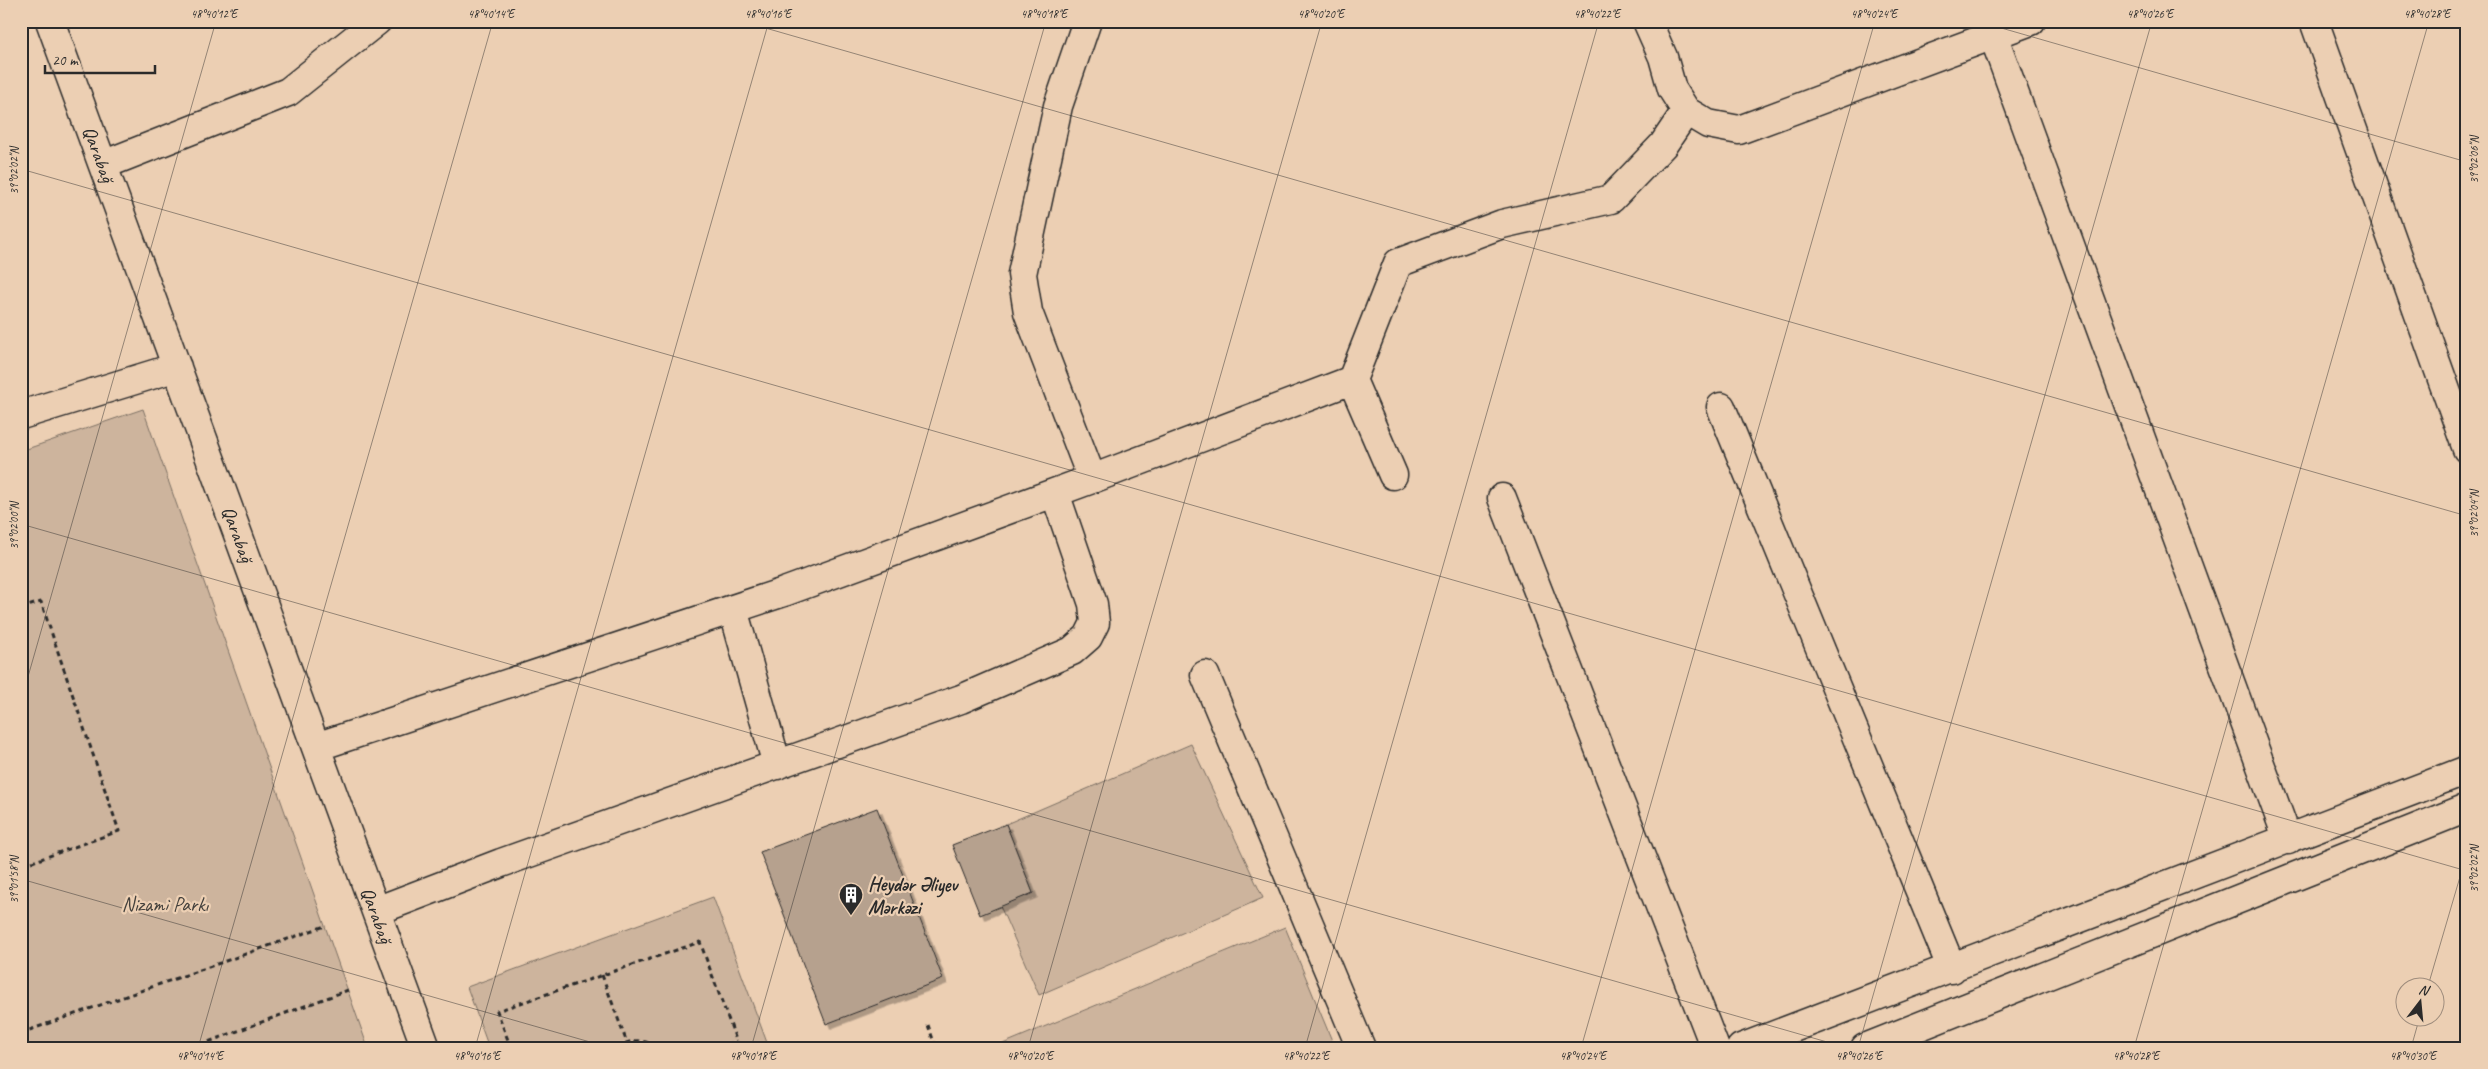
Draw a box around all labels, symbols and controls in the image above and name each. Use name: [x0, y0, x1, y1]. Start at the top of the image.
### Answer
text: 48°40'12"E: [191, 6, 239, 22]
text: 48°40'14"E: [468, 6, 516, 22]
text: 48°40'16"E: [745, 6, 793, 22]
text: 48°40'18"E: [1021, 6, 1069, 22]
text: 48°40'20"E: [1298, 6, 1346, 22]
text: 48°40'22"E: [1574, 6, 1622, 22]
text: 48°40'24"E: [1851, 6, 1899, 22]
text: 48°40'26"E: [2127, 6, 2175, 22]
text: 48°40'28"E: [2404, 6, 2452, 22]
scale bar: [45, 42, 155, 74]
text: 20 m: [52, 51, 79, 70]
street label: Qarabağ: [77, 123, 121, 188]
text: 39°02'06"N: [2466, 135, 2482, 184]
text: 39°02'02"N: [6, 146, 22, 195]
text: 39°02'04"N: [2466, 489, 2482, 538]
text: 39°02'00"N: [6, 501, 22, 550]
street label: Qarabağ: [216, 503, 260, 568]
text: 39°02'02"N: [2466, 844, 2482, 893]
text: 39°01'58"N: [6, 855, 22, 904]
place label: Heydər Əliyev Mərkəzi: [868, 872, 959, 920]
building icon: Heydər Əliyev Mərkəzi: [838, 882, 864, 916]
street label: Qarabağ: [355, 884, 399, 949]
park label: Nizami Parkı: [122, 892, 210, 917]
north arrow: [2396, 976, 2446, 1026]
text: N: [2417, 981, 2432, 1000]
text: 48°40'14"E: [177, 1048, 225, 1064]
text: 48°40'16"E: [454, 1048, 502, 1064]
text: 48°40'18"E: [730, 1048, 778, 1064]
text: 48°40'20"E: [1007, 1048, 1055, 1064]
text: 48°40'22"E: [1283, 1048, 1331, 1064]
text: 48°40'24"E: [1560, 1048, 1608, 1064]
text: 48°40'26"E: [1836, 1048, 1884, 1064]
text: 48°40'28"E: [2113, 1048, 2161, 1064]
text: 48°40'30"E: [2390, 1048, 2438, 1064]

